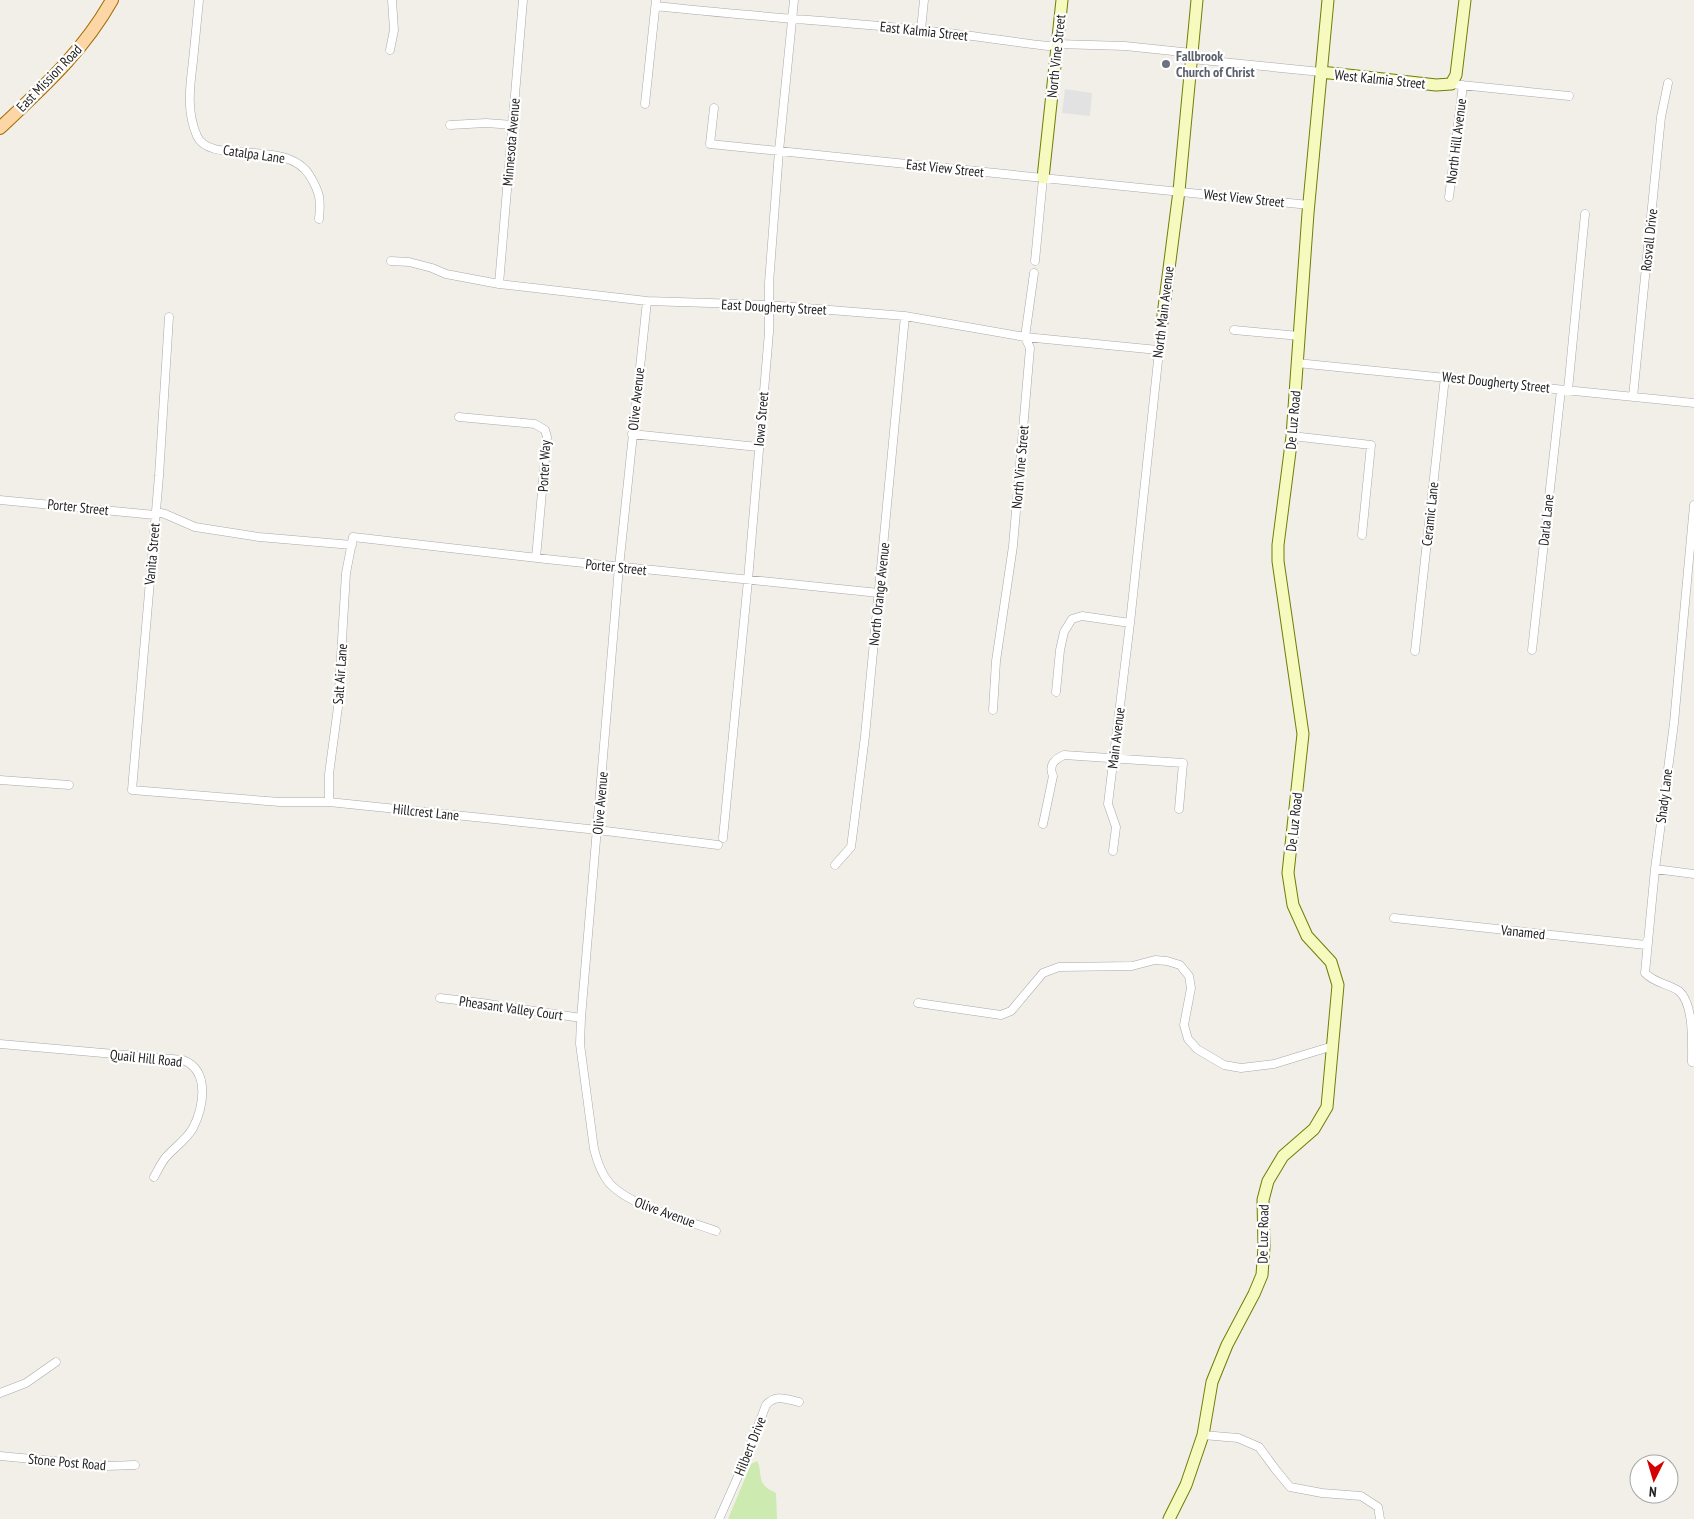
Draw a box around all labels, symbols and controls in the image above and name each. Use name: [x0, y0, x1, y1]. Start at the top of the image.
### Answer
street label: North Vine Street: [1043, 13, 1069, 99]
street label: East Kalmia Street: [879, 17, 969, 45]
street label: East Mission Road: [12, 41, 86, 115]
place label: Fallbrook Church of Christ: [1176, 47, 1255, 81]
marker: Fallbrook Church of Christ: [1160, 58, 1172, 70]
street label: West Kalmia Street: [1334, 65, 1427, 93]
street label: Minnesota Avenue: [498, 97, 524, 187]
street label: North Hill Avenue: [1442, 97, 1470, 185]
street label: Catalpa Lane: [222, 141, 286, 167]
street label: East View Street: [905, 155, 985, 181]
street label: West View Street: [1203, 185, 1285, 211]
street label: Rosvall Drive: [1637, 208, 1661, 272]
street label: North Main Avenue: [1148, 265, 1178, 359]
street label: East Dougherty Street: [721, 295, 827, 319]
street label: Olive Avenue: [624, 366, 648, 431]
street label: West Dougherty Street: [1441, 367, 1551, 397]
street label: De Luz Road: [1281, 390, 1305, 450]
street label: Iowa Street: [750, 391, 772, 447]
street label: North Vine Street: [1007, 424, 1033, 510]
street label: Porter Way: [534, 439, 554, 492]
street label: Ceramic Lane: [1418, 481, 1442, 547]
street label: Darla Lane: [1534, 493, 1558, 547]
street label: Porter Street: [47, 495, 110, 519]
street label: Vanita Street: [140, 522, 164, 587]
street label: North Orange Avenue: [865, 541, 893, 647]
street label: Porter Street: [585, 555, 648, 579]
street label: Salt Air Lane: [329, 643, 351, 705]
street label: Main Avenue: [1103, 706, 1129, 770]
street label: Shady Lane: [1652, 768, 1676, 824]
street label: Olive Avenue: [588, 771, 612, 835]
street label: De Luz Road: [1282, 792, 1306, 852]
street label: Hillcrest Lane: [392, 800, 460, 824]
street label: Vanamed: [1499, 921, 1546, 943]
street label: Pheasant Valley Court: [458, 992, 564, 1024]
street label: Quail Hill Road: [109, 1045, 183, 1071]
street label: Olive Avenue: [632, 1193, 698, 1231]
street label: De Luz Road: [1253, 1204, 1273, 1264]
street label: Hilbert Drive: [730, 1414, 770, 1478]
street label: Stone Post Road: [27, 1450, 107, 1474]
north arrow: [1629, 1454, 1679, 1504]
text: N: [1648, 1483, 1657, 1501]

